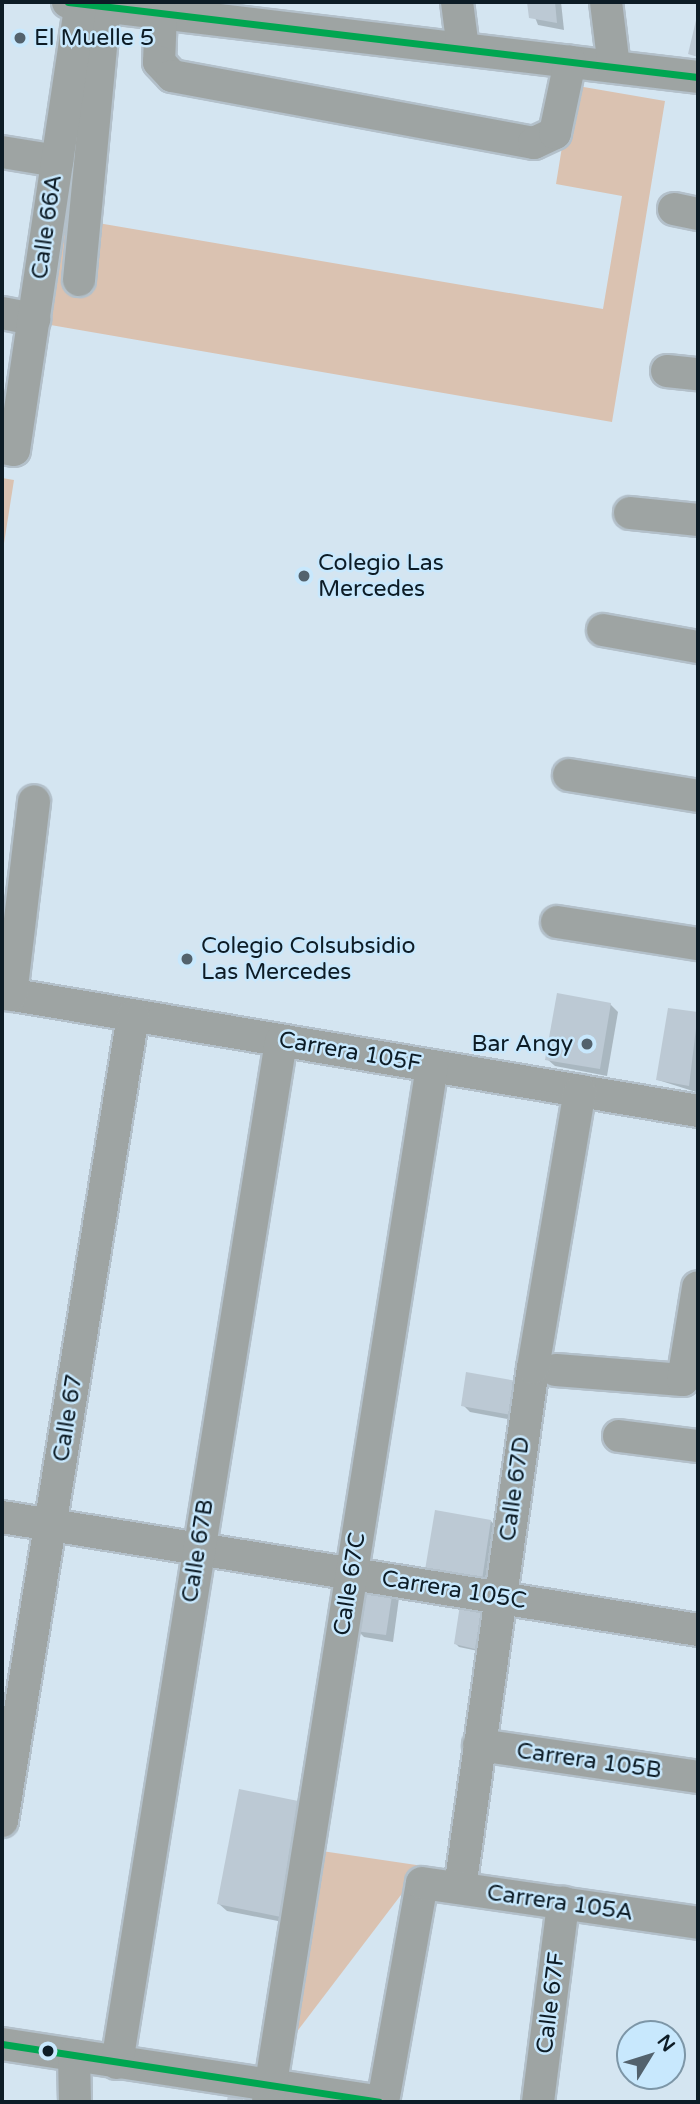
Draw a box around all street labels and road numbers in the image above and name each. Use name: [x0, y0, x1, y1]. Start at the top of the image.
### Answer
street label: Calle 66A: [26, 173, 68, 281]
street label: Carrera 105F: [277, 1026, 423, 1078]
street label: Calle 67: [47, 1372, 89, 1464]
street label: Calle 67D: [494, 1435, 536, 1543]
street label: Calle 67B: [176, 1497, 220, 1605]
street label: Calle 67C: [328, 1530, 372, 1638]
street label: Carrera 105C: [380, 1565, 528, 1615]
street label: Carrera 105B: [515, 1737, 663, 1785]
street label: Carrera 105A: [485, 1879, 635, 1927]
street label: Calle 67F: [531, 1951, 571, 2055]

